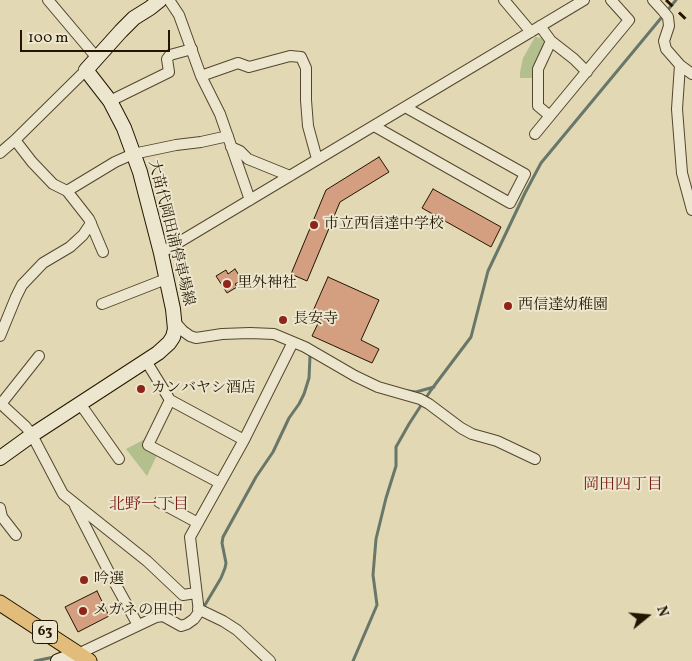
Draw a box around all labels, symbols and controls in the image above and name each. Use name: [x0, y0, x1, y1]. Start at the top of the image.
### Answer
scale bar: [22, 20, 172, 52]
text: 100 m: [28, 28, 68, 49]
street label: 大苗代岡田浦停車場線: [143, 158, 197, 308]
place label: 市立西信達中学校: [324, 216, 444, 234]
marker: 市立西信達中学校: [308, 219, 320, 231]
place label: 里外神社: [237, 275, 297, 293]
marker: 里外神社: [221, 278, 233, 290]
place label: 西信達幼稚園: [518, 297, 608, 315]
marker: 西信達幼稚園: [502, 300, 514, 312]
place label: 長安寺: [293, 311, 338, 329]
marker: 長安寺: [277, 314, 289, 326]
place label: カンバヤシ酒店: [151, 380, 256, 398]
marker: カンバヤシ酒店: [135, 383, 147, 395]
district label: 岡田四丁目: [583, 476, 663, 496]
district label: 北野一丁目: [109, 496, 189, 516]
place label: 吟選: [94, 571, 124, 589]
marker: 吟選: [78, 574, 90, 586]
north arrow: [622, 591, 672, 641]
place label: メガネの田中: [93, 602, 183, 620]
text: N: [651, 604, 672, 619]
marker: メガネの田中: [77, 605, 89, 617]
road number: 63: [32, 620, 58, 644]

